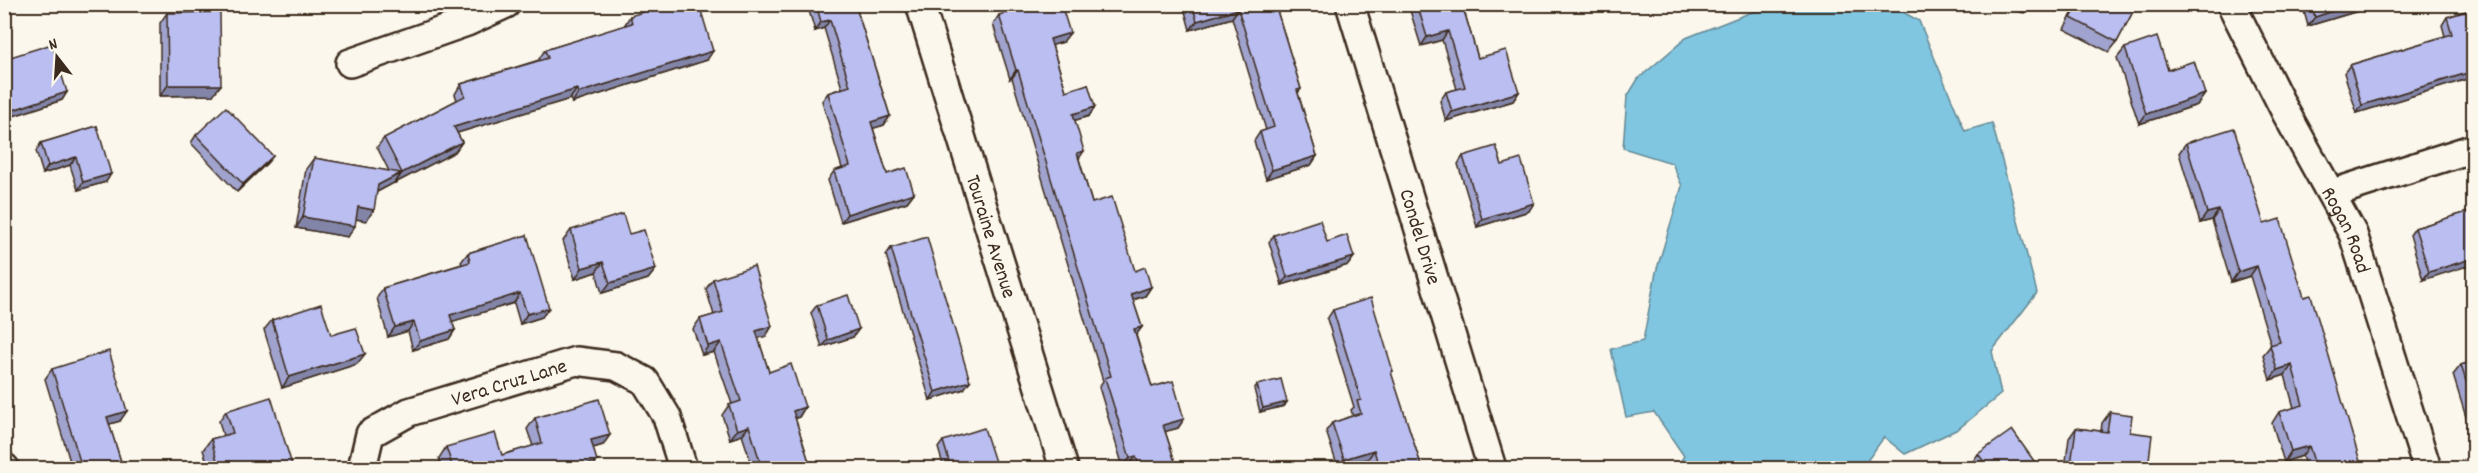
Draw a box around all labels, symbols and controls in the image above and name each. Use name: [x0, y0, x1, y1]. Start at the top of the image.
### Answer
north arrow: [27, 27, 87, 87]
text: N: [46, 33, 61, 57]
street label: Touraine Avenue: [956, 172, 1022, 302]
street label: Rogan Road: [2312, 182, 2376, 277]
street label: Condel Drive: [1389, 186, 1447, 289]
street label: Vera Cruz Lane: [448, 353, 571, 416]

